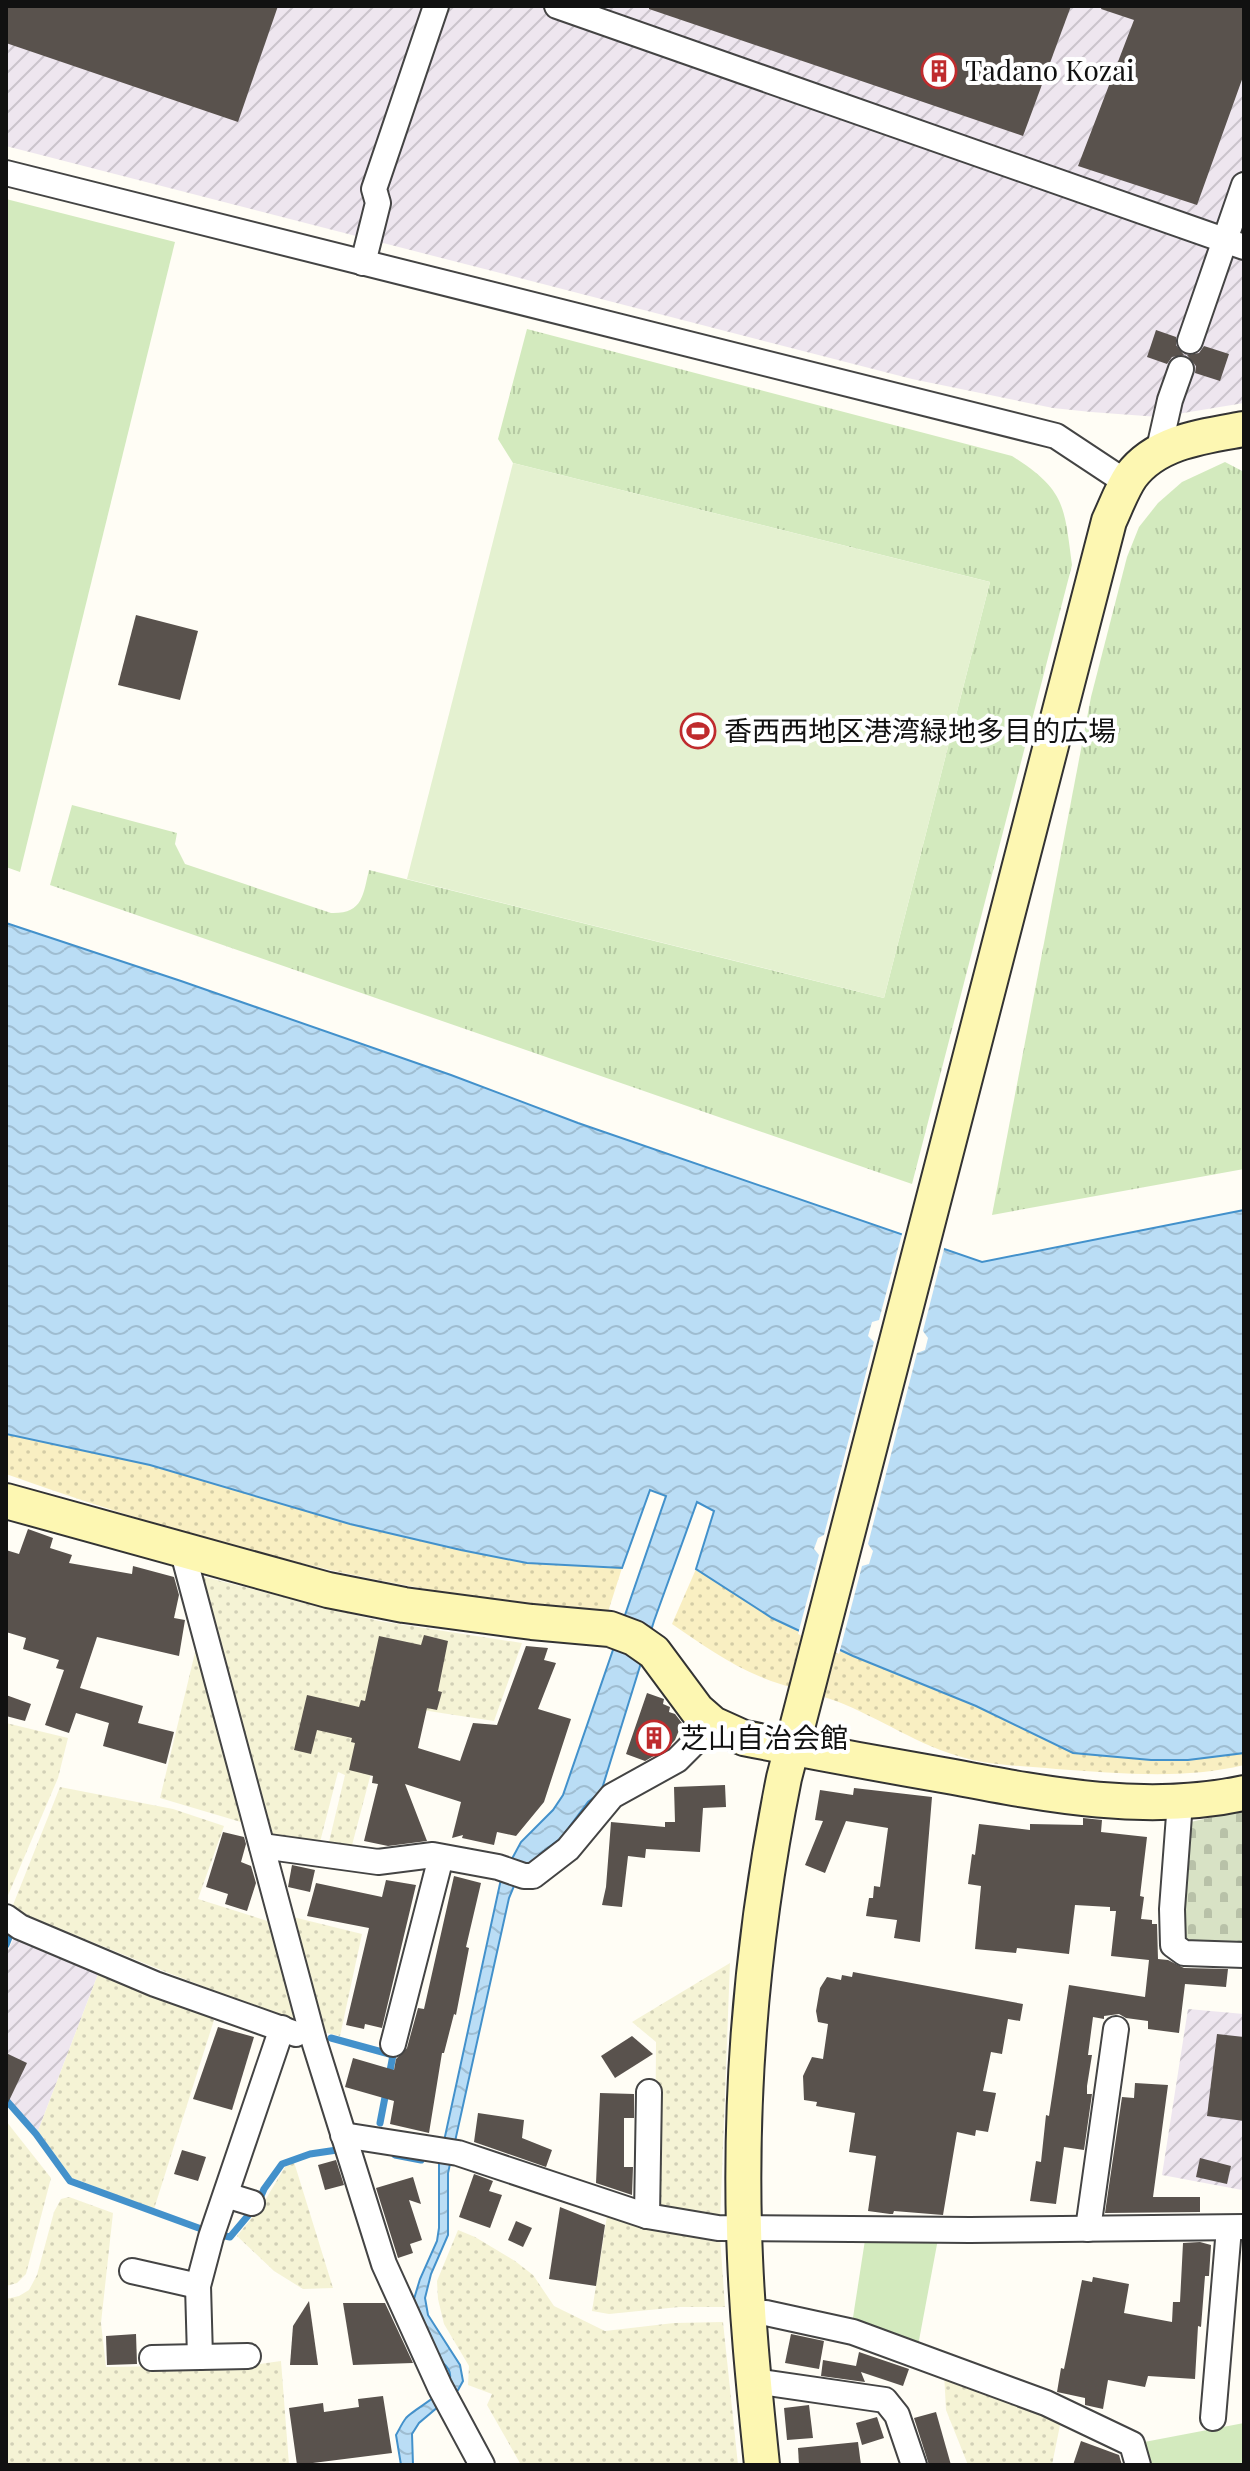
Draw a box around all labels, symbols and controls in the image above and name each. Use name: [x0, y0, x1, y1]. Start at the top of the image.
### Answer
place label: Tadano Kozai: [965, 51, 1134, 88]
building icon: Tadano Kozai: [920, 52, 958, 90]
place label: 香西西地区港湾緑地多目的広場: [724, 711, 1116, 748]
sports icon: 香西西地区港湾緑地多目的広場: [679, 712, 717, 750]
place label: 芝山自治会館: [680, 1718, 848, 1755]
building icon: 芝山自治会館: [635, 1719, 673, 1757]

